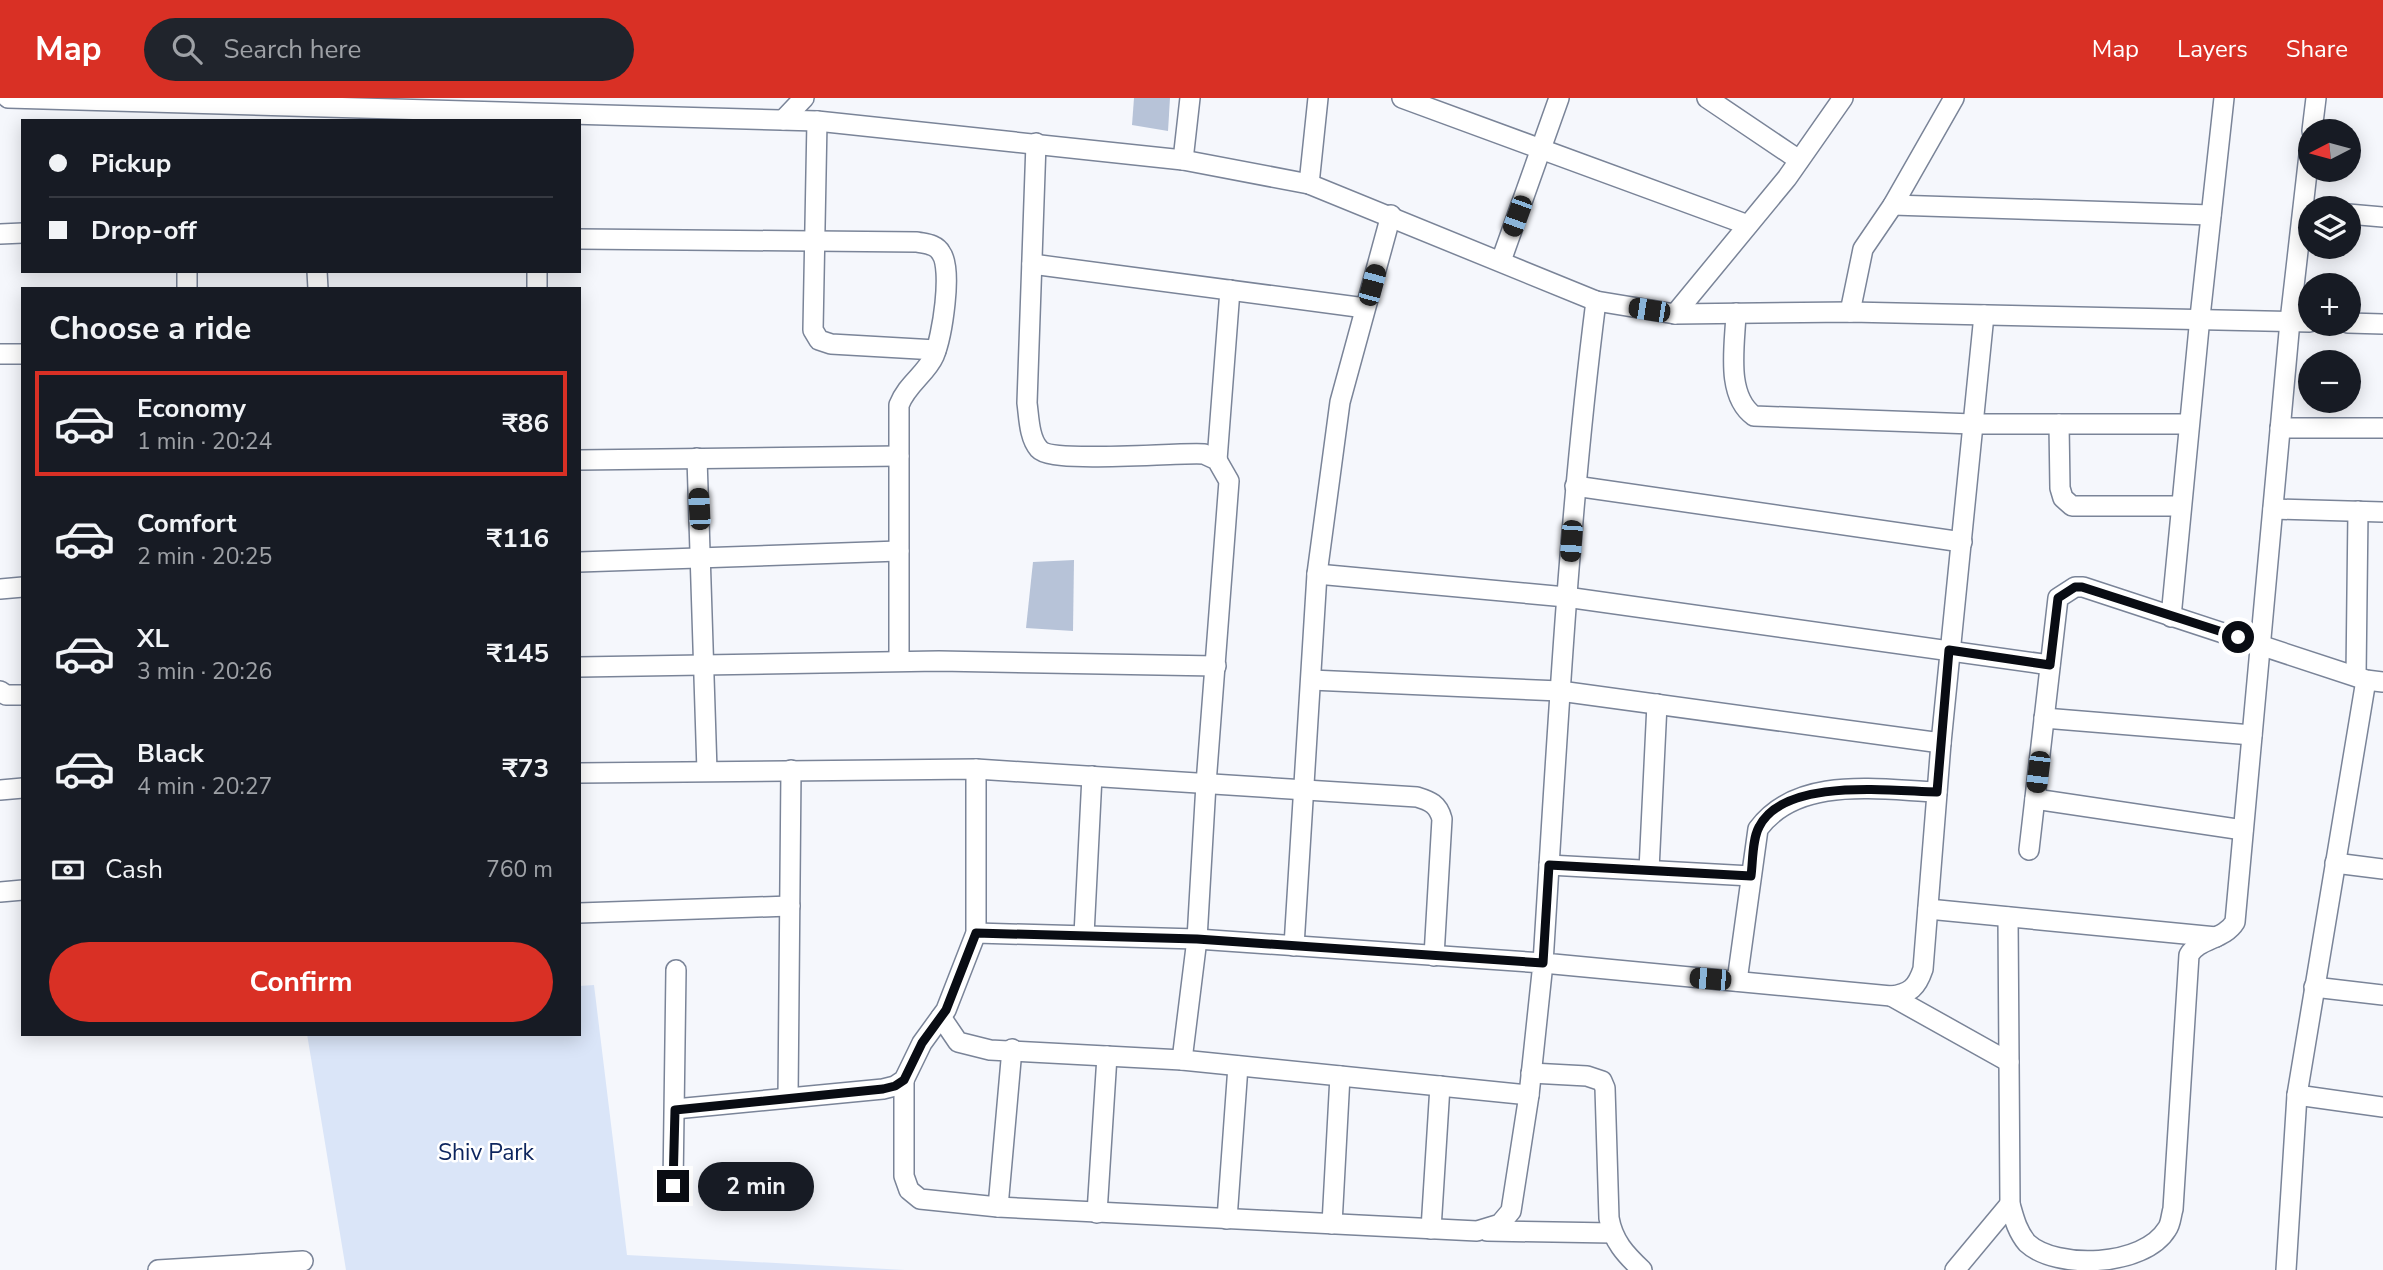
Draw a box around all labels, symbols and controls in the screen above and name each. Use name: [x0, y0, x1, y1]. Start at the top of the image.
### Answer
search box: [144, 18, 634, 81]
text: Map: [35, 27, 102, 72]
icon: search: [168, 30, 206, 68]
text: Search here: [224, 32, 361, 67]
text: Map: [2092, 33, 2139, 65]
text: Layers: [2177, 33, 2248, 65]
text: Share: [2286, 33, 2348, 65]
north arrow: [2298, 119, 2361, 182]
map controls: [2298, 119, 2361, 413]
text: Pickup: [91, 146, 171, 181]
car: [1500, 193, 1535, 239]
button: layers: [2298, 196, 2361, 259]
text: Drop-off: [91, 213, 197, 248]
car: [1357, 262, 1388, 308]
button: +: [2298, 273, 2361, 336]
car: [1627, 296, 1672, 324]
text: Choose a ride: [49, 307, 251, 350]
button: −: [2298, 350, 2361, 413]
text: Economy: [137, 391, 246, 426]
icon: car: [53, 392, 116, 455]
text: ₹86: [502, 406, 549, 441]
text: 1 min · 20:24: [137, 426, 272, 457]
car: [688, 487, 711, 531]
text: Comfort: [137, 506, 237, 541]
icon: car: [53, 507, 116, 570]
car: [1560, 519, 1583, 563]
text: ₹116: [487, 521, 549, 556]
text: 2 min · 20:25: [137, 541, 272, 572]
text: XL: [137, 621, 169, 656]
route start: [2222, 621, 2254, 653]
icon: car: [53, 622, 116, 685]
text: ₹145: [487, 636, 549, 671]
text: 3 min · 20:26: [137, 656, 272, 687]
text: Black: [137, 736, 204, 771]
icon: car: [53, 737, 116, 800]
car: [2026, 750, 2051, 794]
text: ₹73: [502, 751, 549, 786]
text: 4 min · 20:27: [137, 771, 272, 802]
icon: cash: [49, 851, 87, 889]
text: Cash: [105, 852, 163, 887]
text: 760 m: [486, 854, 553, 885]
button: Confirm: [49, 942, 553, 1022]
car: [1689, 967, 1732, 991]
park label: Shiv Park: [438, 1137, 535, 1168]
callout: 2 min: [698, 1162, 813, 1210]
route end: [657, 1170, 689, 1202]
text: 2 min: [726, 1171, 786, 1202]

